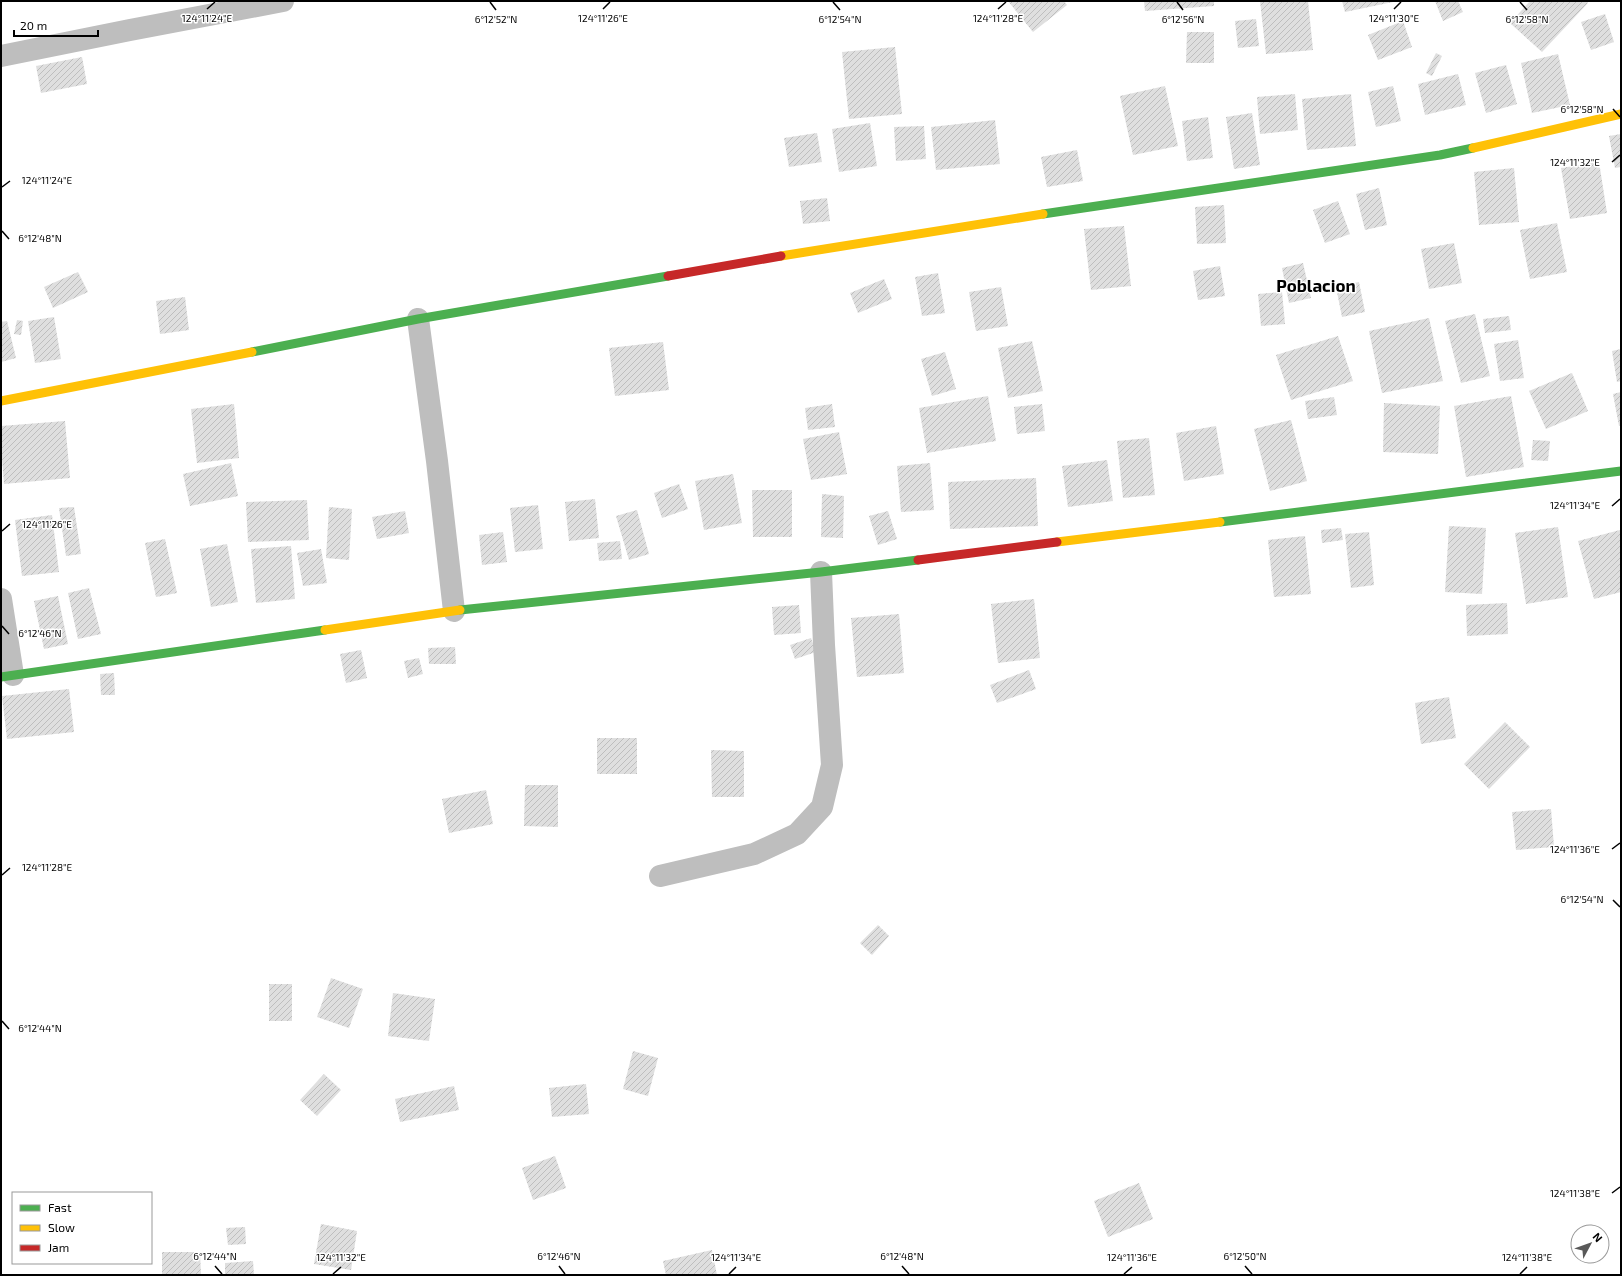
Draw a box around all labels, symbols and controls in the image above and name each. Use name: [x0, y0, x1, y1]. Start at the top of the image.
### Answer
scale bar: [14, 12, 98, 38]
text: 124°11'24"E: [182, 12, 233, 24]
text: 124°11'26"E: [578, 12, 628, 24]
text: 124°11'28"E: [973, 12, 1024, 24]
text: 124°11'30"E: [1369, 12, 1419, 24]
text: 6°12'52"N: [475, 13, 517, 25]
text: 6°12'54"N: [818, 13, 862, 25]
text: 6°12'56"N: [1162, 13, 1204, 25]
text: 6°12'58"N: [1505, 13, 1549, 25]
text: 20 m: [20, 18, 47, 32]
text: 6°12'58"N: [1560, 103, 1604, 115]
text: 124°11'32"E: [1550, 156, 1600, 168]
text: 124°11'24"E: [22, 174, 73, 186]
text: 6°12'48"N: [18, 232, 62, 244]
district label: Poblacion: [1276, 275, 1356, 295]
text: 124°11'34"E: [1550, 499, 1601, 511]
text: 124°11'26"E: [22, 518, 72, 530]
text: 6°12'46"N: [18, 627, 62, 639]
text: 124°11'36"E: [1550, 843, 1600, 855]
text: 124°11'28"E: [22, 861, 73, 873]
text: 6°12'54"N: [1560, 893, 1604, 905]
text: 6°12'44"N: [18, 1022, 62, 1034]
text: 124°11'38"E: [1550, 1187, 1600, 1199]
legend: [12, 1192, 152, 1264]
text: Fast: [48, 1200, 72, 1214]
text: Slow: [48, 1220, 75, 1234]
north arrow: [1570, 1224, 1610, 1264]
text: N: [1590, 1230, 1605, 1244]
text: Jam: [48, 1240, 69, 1254]
text: 6°12'44"N: [193, 1250, 237, 1262]
text: 6°12'46"N: [537, 1250, 581, 1262]
text: 6°12'48"N: [880, 1250, 924, 1262]
text: 6°12'50"N: [1223, 1250, 1267, 1262]
text: 124°11'32"E: [316, 1251, 366, 1263]
text: 124°11'34"E: [711, 1251, 762, 1263]
text: 124°11'36"E: [1107, 1251, 1157, 1263]
text: 124°11'38"E: [1502, 1251, 1552, 1263]

